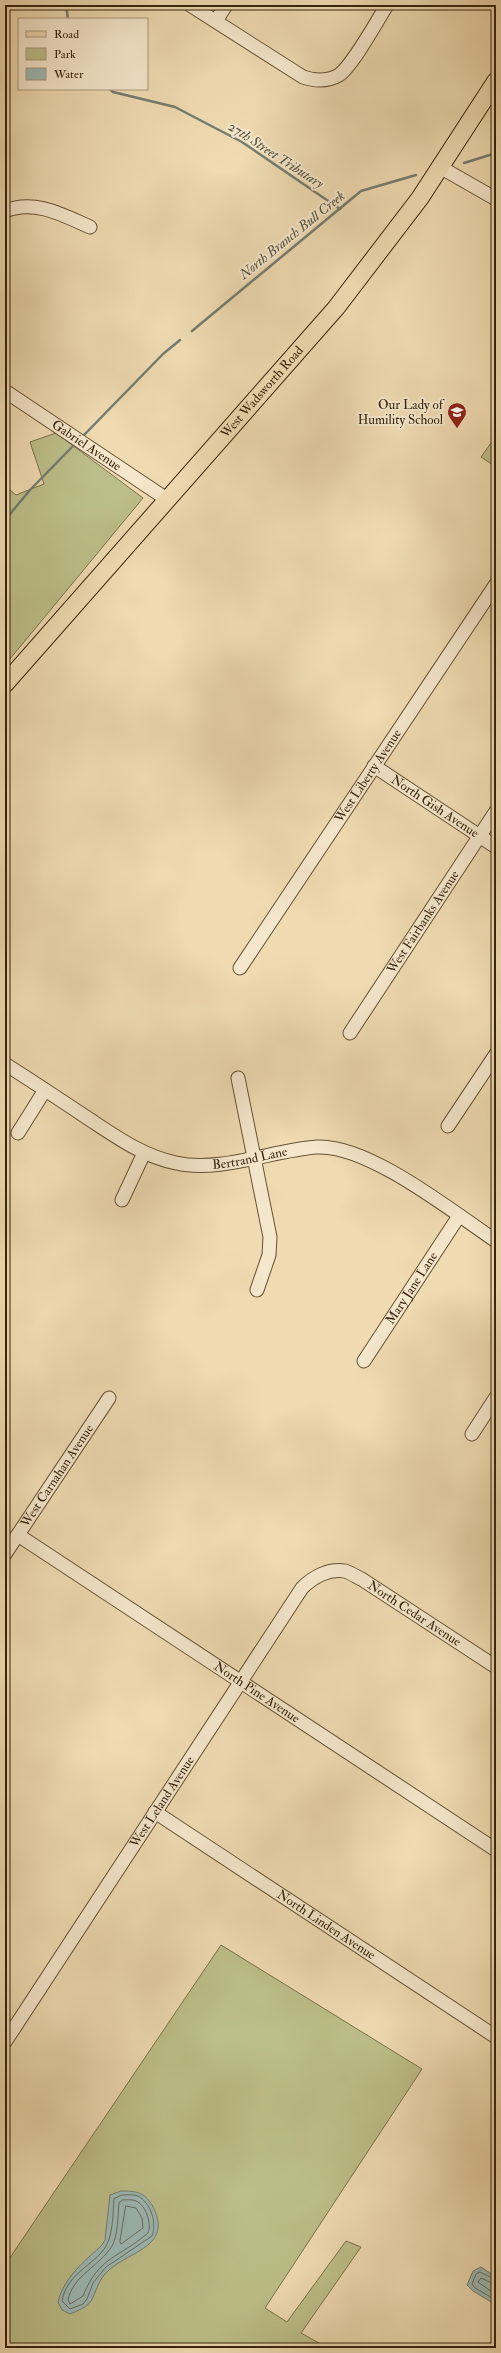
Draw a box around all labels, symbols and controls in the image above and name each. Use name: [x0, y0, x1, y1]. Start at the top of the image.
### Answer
legend: [18, 18, 148, 90]
text: Road: [54, 27, 79, 42]
text: Park: [54, 47, 76, 62]
text: Water: [53, 67, 84, 82]
water label: 27th Street Tributary: [225, 118, 327, 192]
water label: North Branch Bull Creek: [235, 187, 348, 283]
street label: West Wadsworth Road: [217, 342, 307, 442]
place label: Our Lady of Humility School: [358, 397, 445, 429]
school or university icon: Our Lady of Humility School: [446, 401, 468, 429]
street label: Gabriel Avenue: [49, 417, 125, 475]
street label: West Liberty Avenue: [331, 726, 405, 826]
street label: North Gish Avenue: [388, 771, 482, 842]
street label: West Fairbanks Avenue: [383, 867, 463, 977]
street label: Bertrand Lane: [211, 1143, 289, 1173]
street label: Mary Jane Lane: [382, 1249, 442, 1327]
street label: West Carnahan Avenue: [17, 1421, 97, 1531]
street label: North Cedar Avenue: [365, 1577, 464, 1650]
street label: North Pine Avenue: [211, 1658, 303, 1727]
street label: West Leland Avenue: [126, 1753, 198, 1851]
street label: North Linden Avenue: [274, 1887, 379, 1963]

